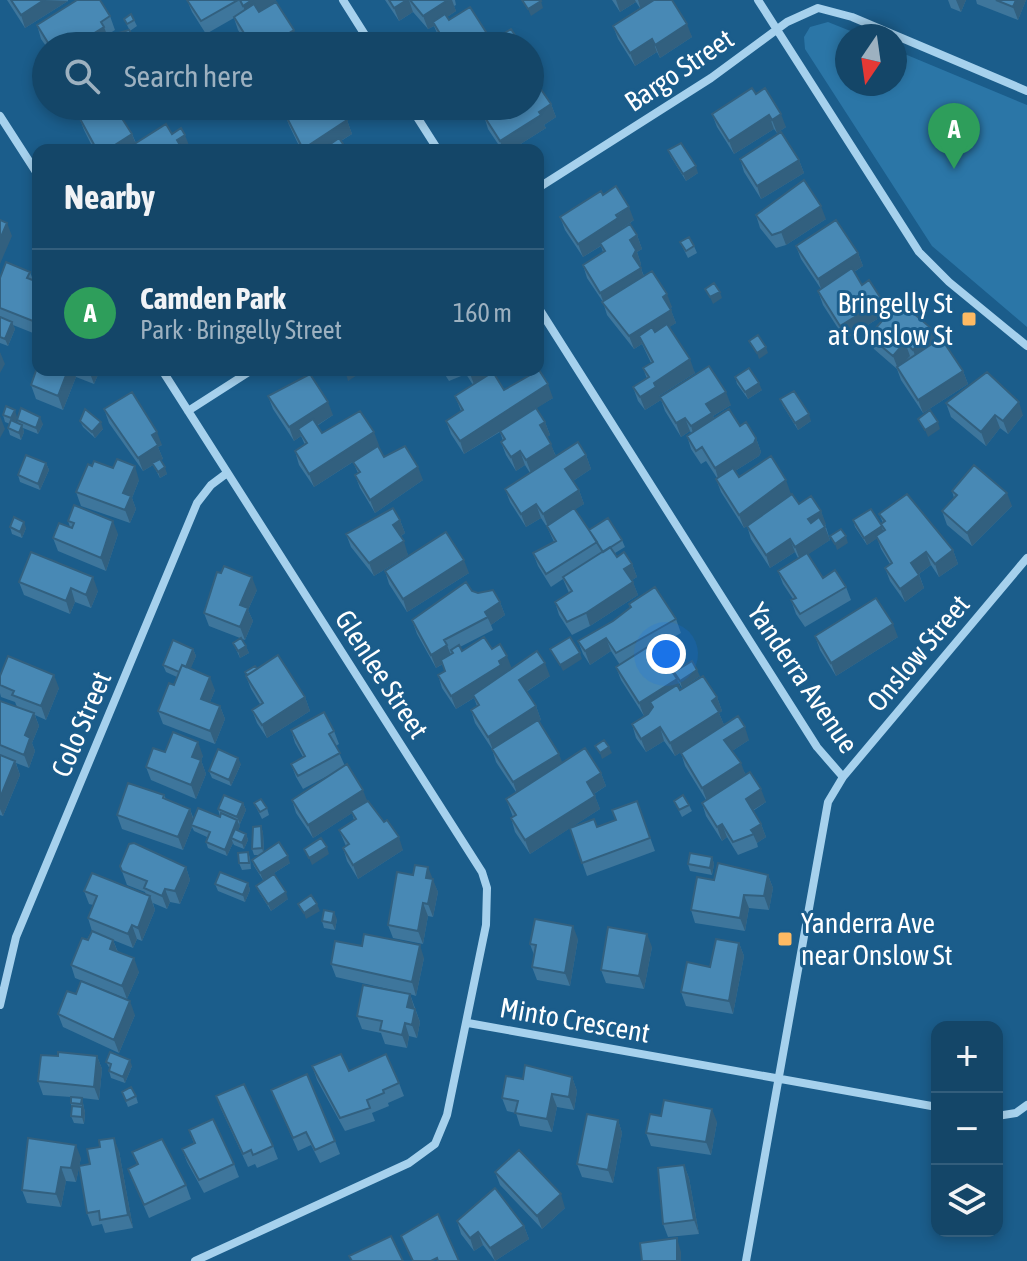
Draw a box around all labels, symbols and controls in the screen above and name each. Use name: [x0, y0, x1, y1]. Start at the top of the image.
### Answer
street label: Bargo Street: [619, 22, 739, 118]
north arrow: [835, 24, 907, 96]
search box: [32, 32, 544, 120]
icon: search: [60, 54, 104, 98]
text: Search here: [124, 59, 253, 93]
pin: A: [928, 103, 980, 169]
text: Nearby: [64, 177, 155, 216]
text: Camden Park: [140, 281, 286, 315]
place label: Bringelly St at Onslow St: [828, 287, 953, 351]
text: A: [84, 298, 96, 328]
text: 160 m: [453, 298, 512, 328]
marker: Bringelly St at Onslow St: [960, 310, 978, 328]
text: Park · Bringelly Street: [140, 315, 342, 345]
street label: Onslow Street: [860, 588, 976, 718]
street label: Yanderra Avenue: [741, 597, 865, 759]
street label: Glenlee Street: [329, 604, 435, 744]
your location: [646, 634, 686, 674]
street label: Colo Street: [45, 667, 117, 781]
place label: Yanderra Ave near Onslow St: [801, 907, 953, 971]
marker: Yanderra Ave near Onslow St: [776, 930, 794, 948]
street label: Minto Crescent: [498, 991, 652, 1049]
map controls: [931, 1021, 1003, 1237]
button: +: [931, 1021, 1003, 1093]
button: −: [931, 1093, 1003, 1165]
button: layers: [931, 1165, 1003, 1237]

